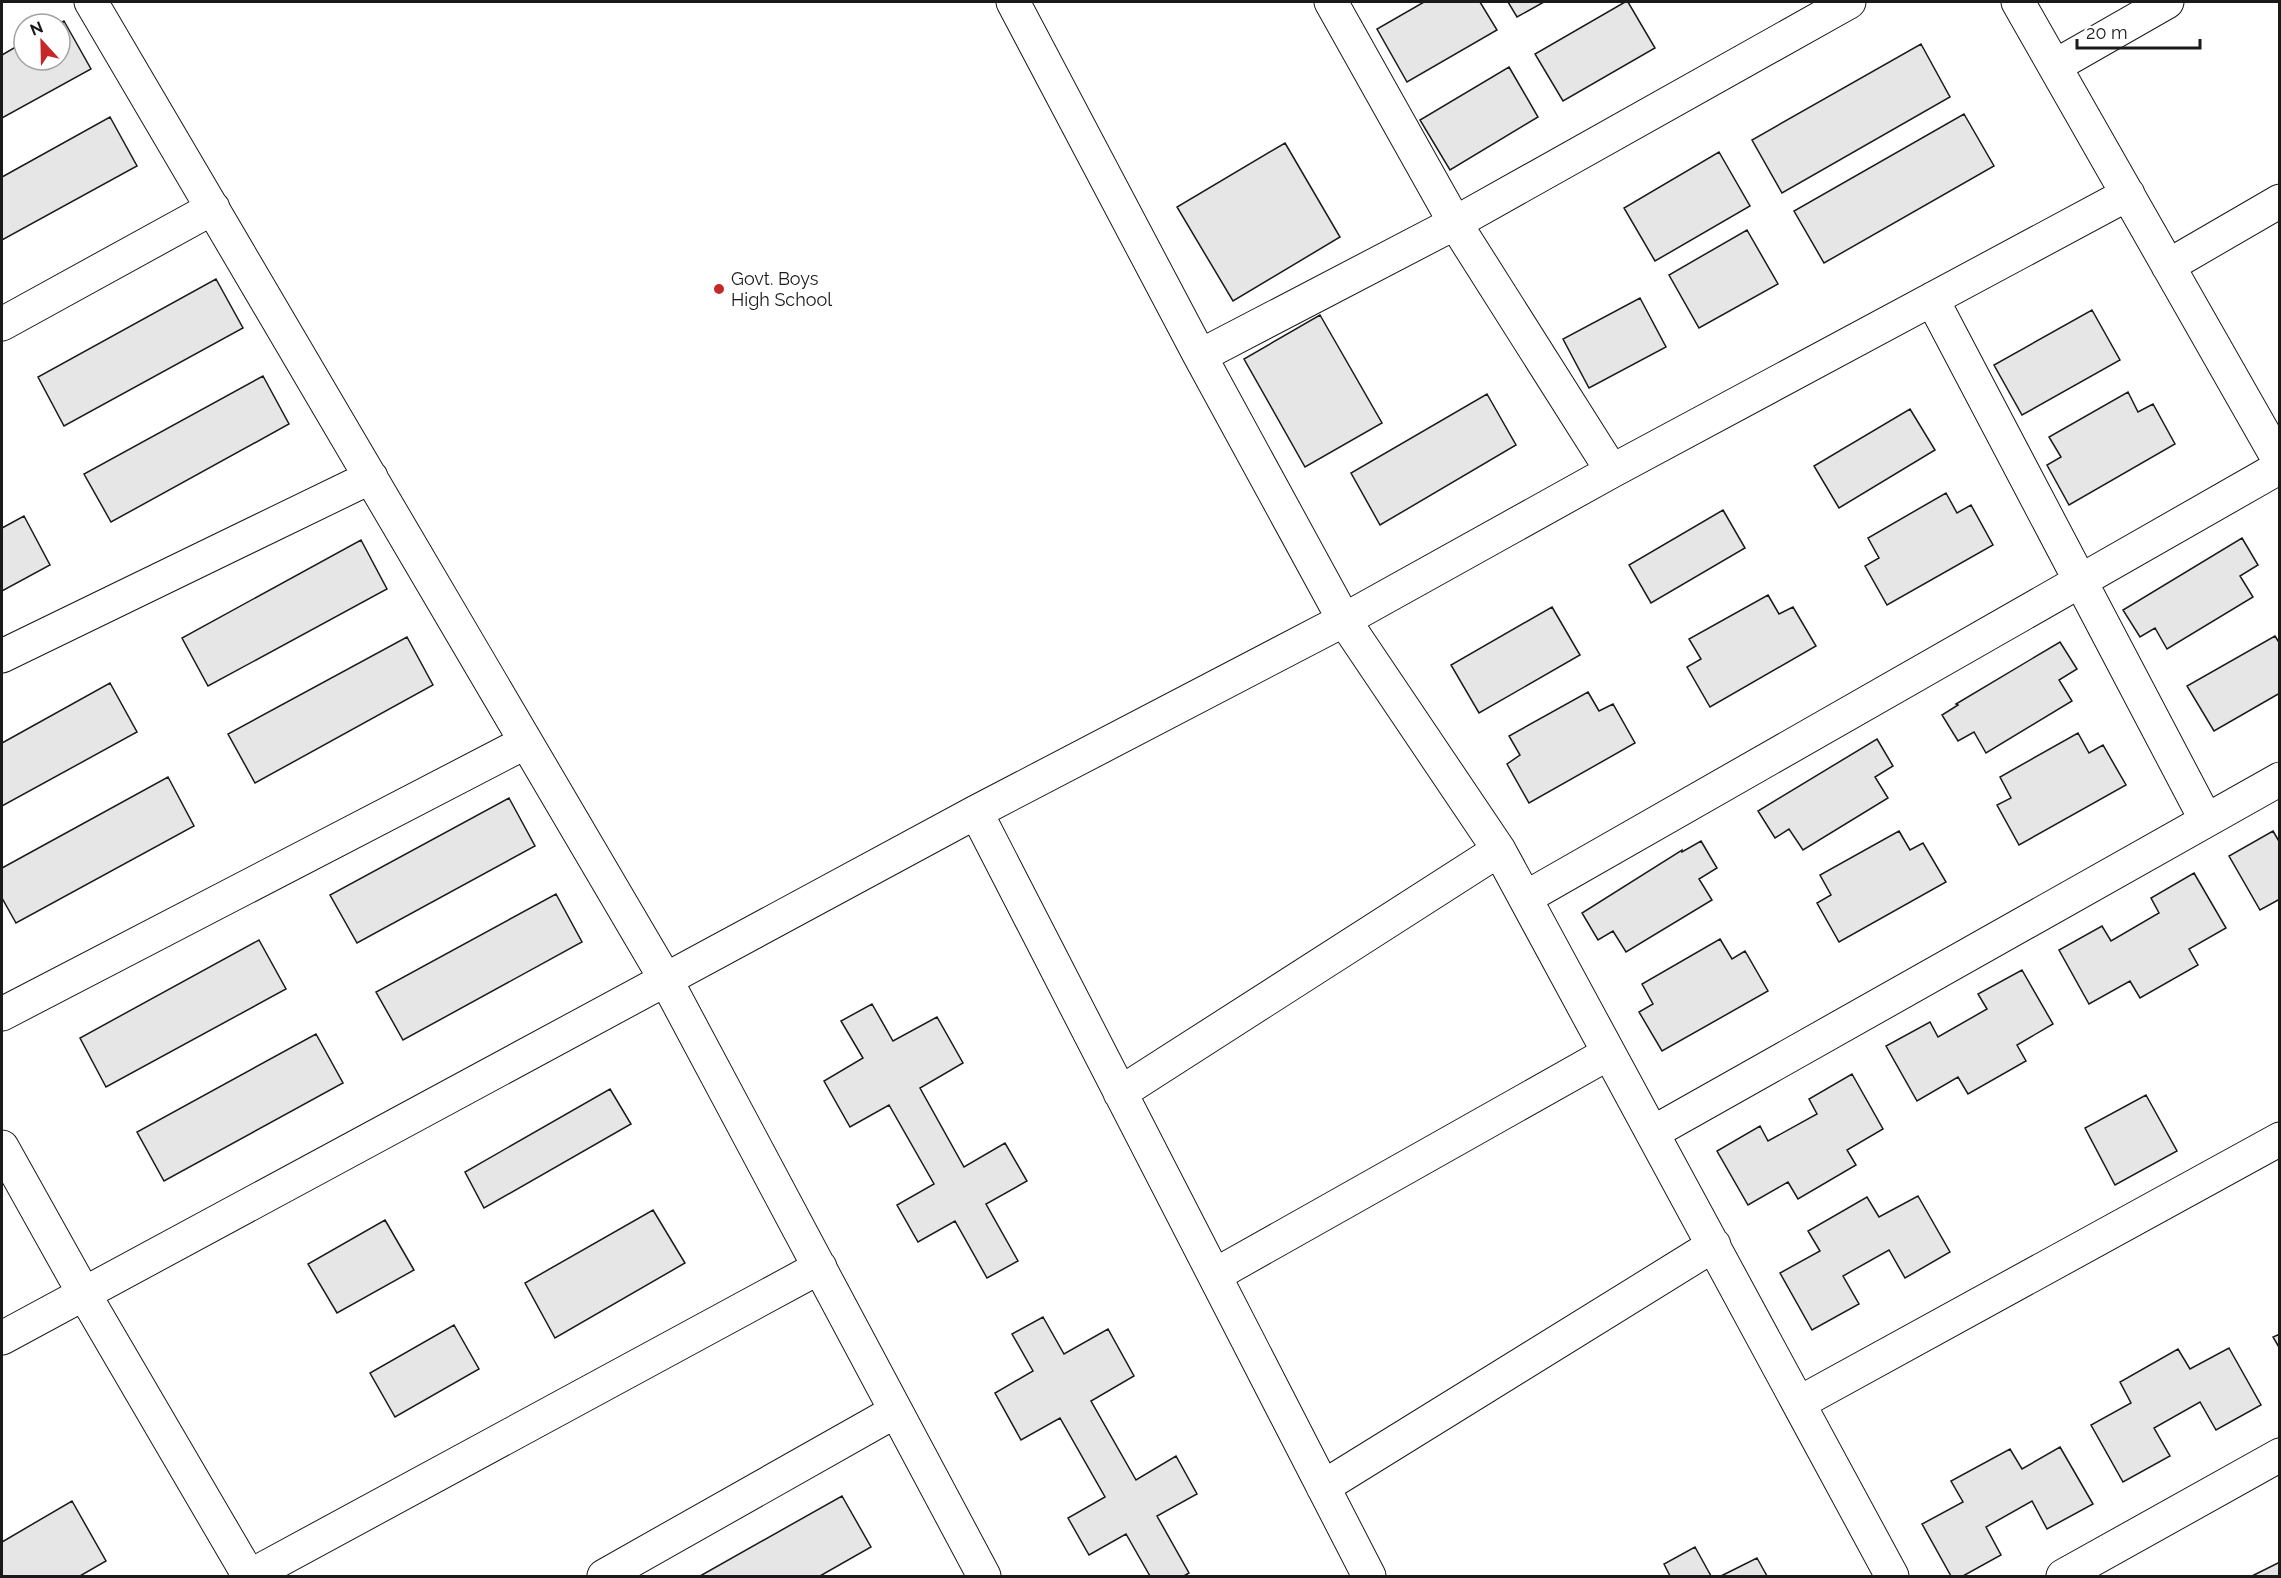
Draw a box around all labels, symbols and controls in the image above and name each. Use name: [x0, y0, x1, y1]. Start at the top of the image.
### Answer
north arrow: [12, 12, 72, 72]
scale bar: [2077, 12, 2200, 50]
text: N: [27, 17, 46, 40]
text: 20 m: [2086, 22, 2128, 43]
place label: Govt. Boys High School: [731, 268, 832, 310]
marker: Govt. Boys High School: [712, 282, 726, 296]

